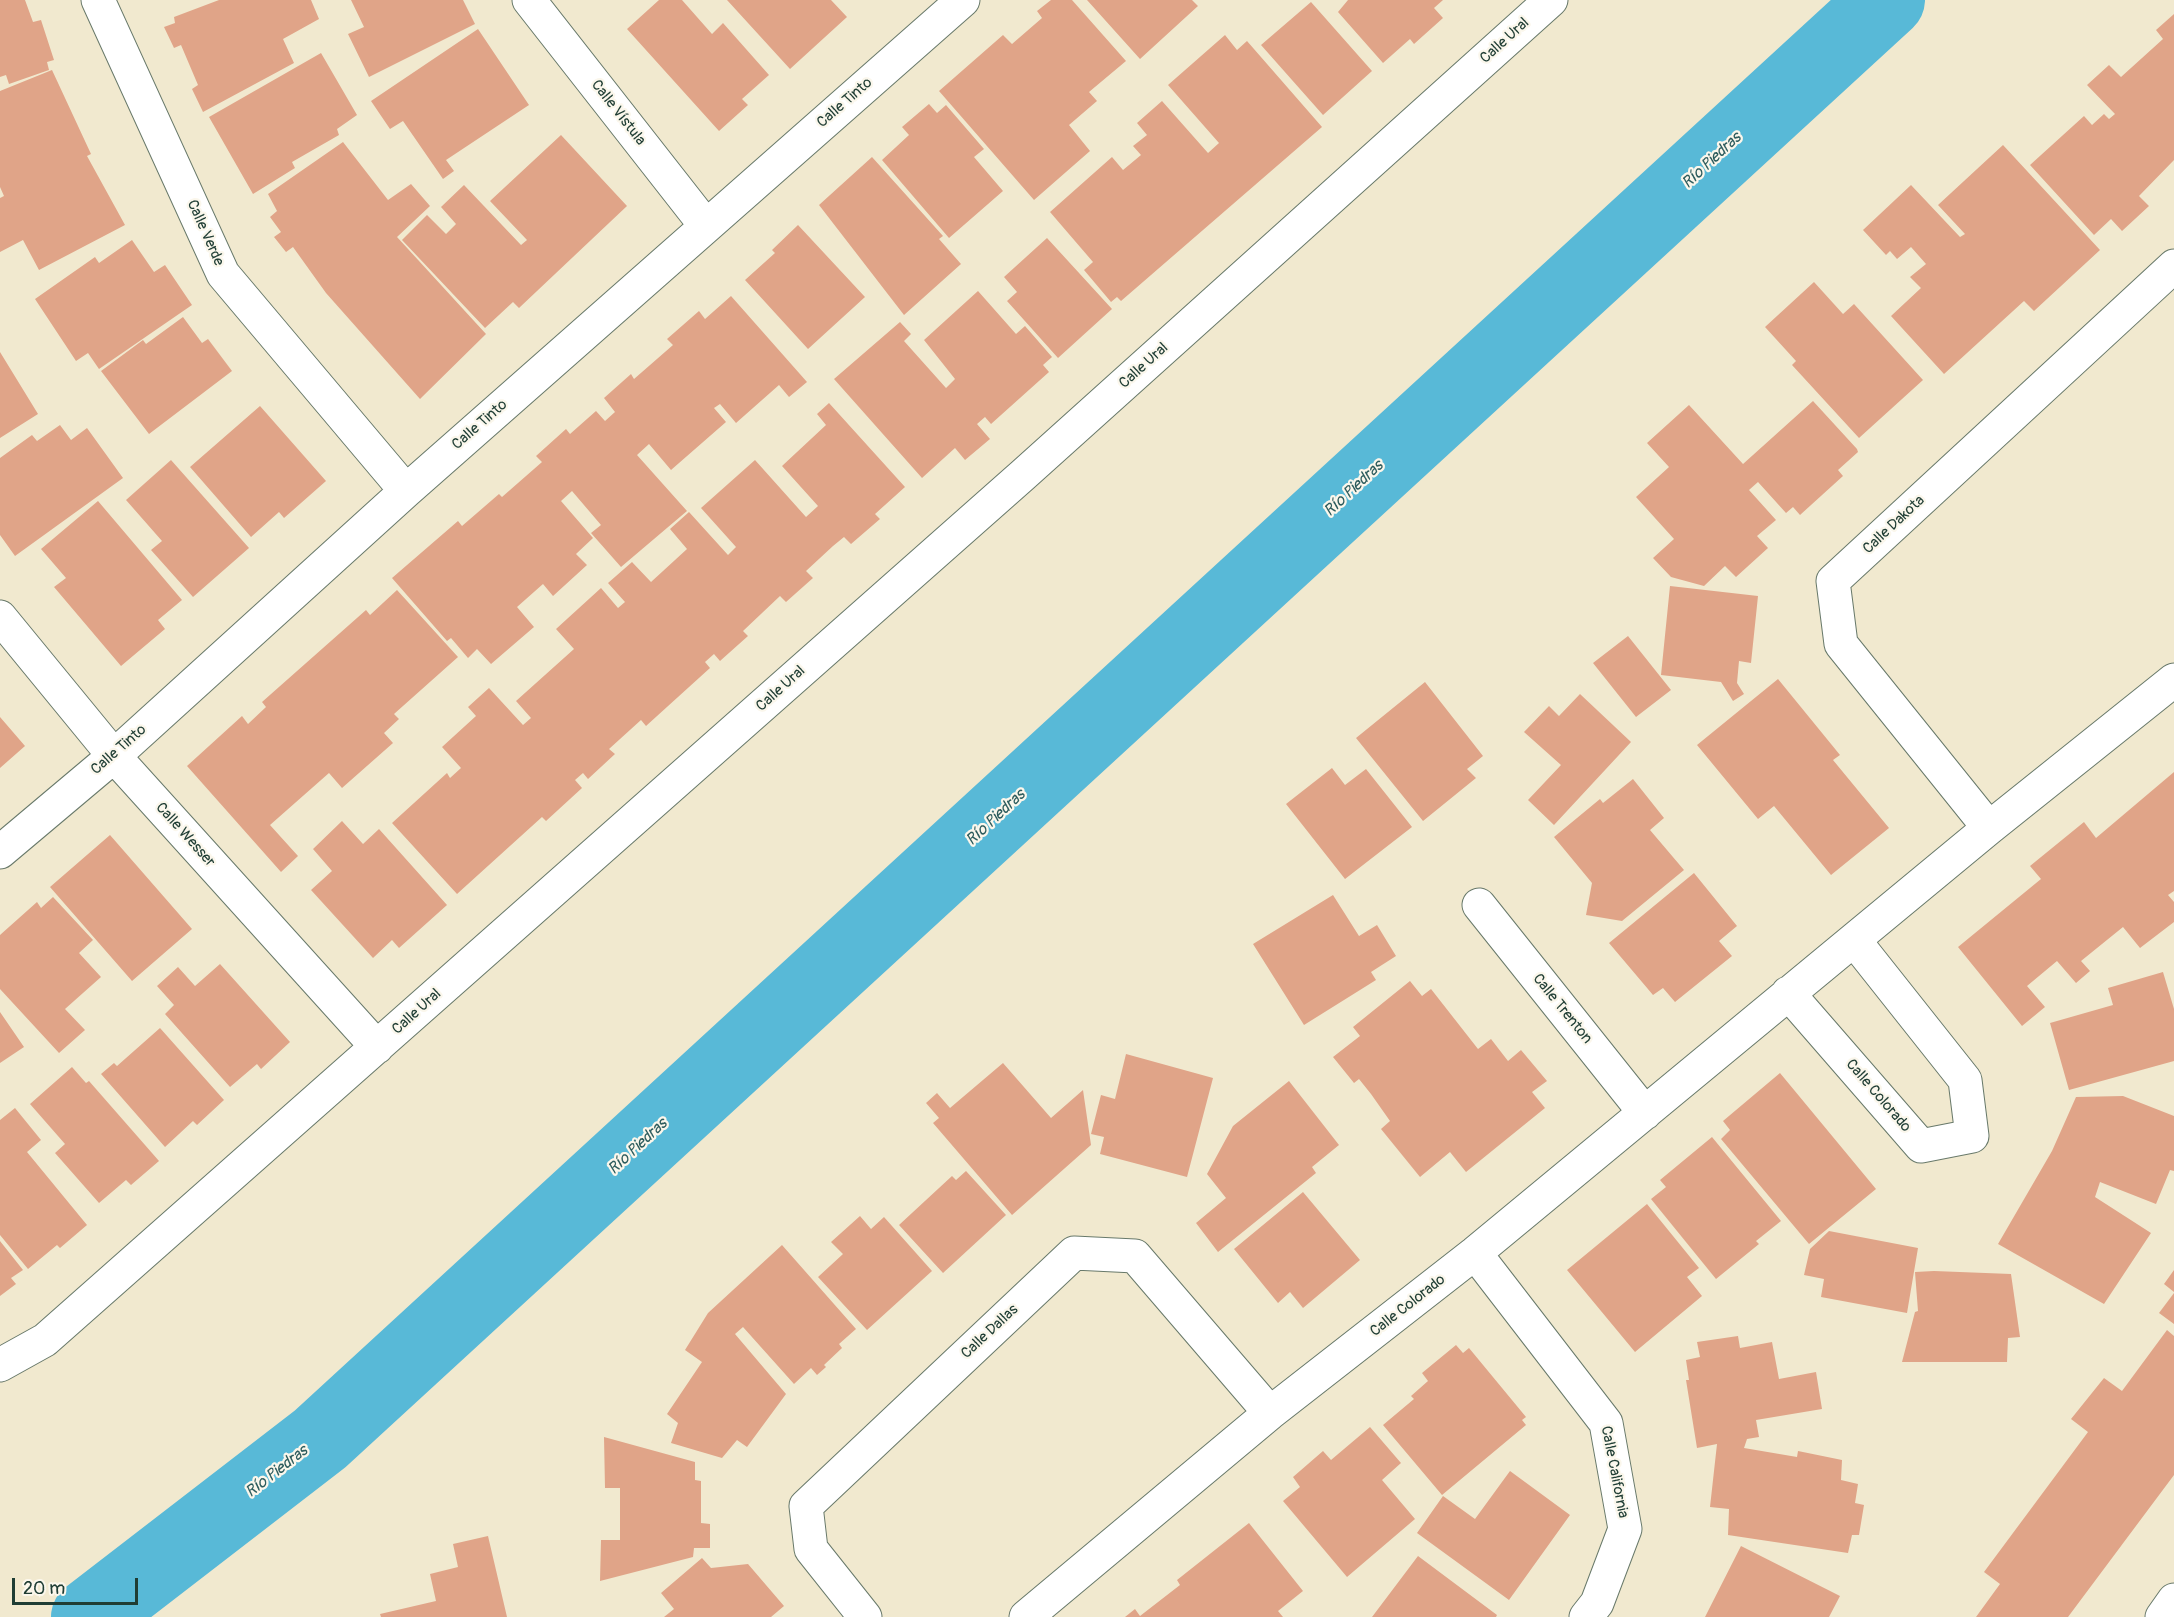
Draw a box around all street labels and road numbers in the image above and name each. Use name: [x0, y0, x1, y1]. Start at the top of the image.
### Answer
street label: Calle Ural: [1477, 14, 1533, 68]
street label: Calle Tinto: [814, 74, 876, 132]
street label: Calle Vístula: [587, 77, 649, 149]
street label: Calle Verde: [182, 197, 228, 269]
street label: Calle Ural: [1116, 339, 1172, 393]
street label: Calle Tinto: [449, 396, 511, 454]
street label: Calle Dakota: [1859, 492, 1929, 558]
street label: Calle Ural: [753, 662, 809, 716]
street label: Calle Tinto: [88, 721, 150, 779]
street label: Calle Wesser: [151, 799, 219, 871]
street label: Calle Trenton: [1528, 970, 1596, 1048]
street label: Calle Ural: [389, 985, 445, 1039]
street label: Calle Colorado: [1842, 1056, 1914, 1136]
street label: Calle Colorado: [1367, 1271, 1449, 1341]
street label: Calle Dallas: [958, 1301, 1022, 1363]
street label: Calle California: [1596, 1425, 1632, 1519]

